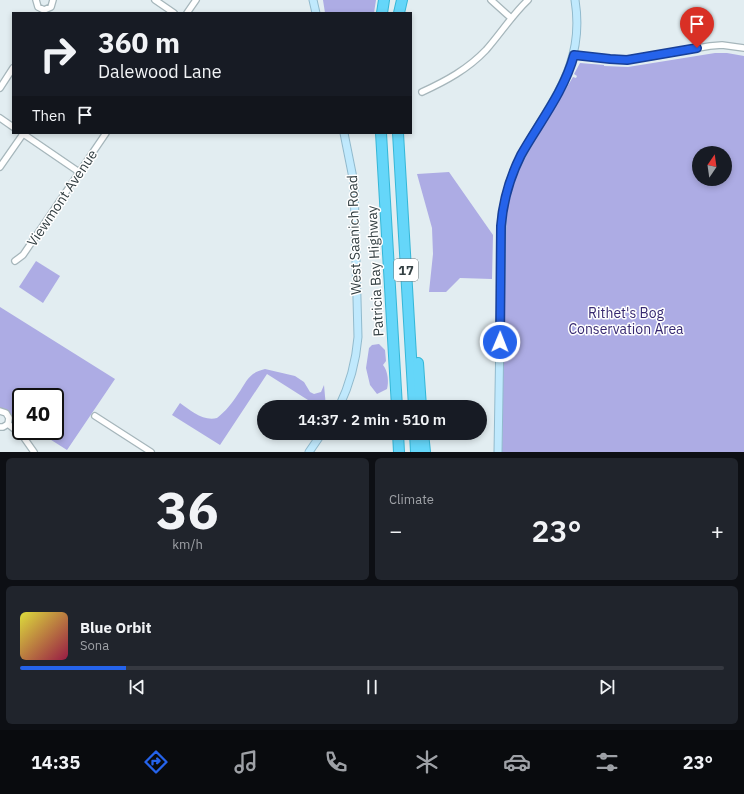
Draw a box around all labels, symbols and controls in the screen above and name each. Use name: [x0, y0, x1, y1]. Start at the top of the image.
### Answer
pin: [680, 7.0, 714, 48]
icon: arrive: [686, 13, 708, 35]
text: 360 m: [98, 24, 180, 61]
icon: right: [32, 28, 84, 80]
text: Dalewood Lane: [98, 60, 222, 83]
icon: arrive: [74, 104, 96, 126]
text: Then: [32, 106, 66, 125]
street label: Viewmont Avenue: [23, 146, 101, 250]
north arrow: [692, 146, 732, 186]
map controls: [692, 146, 732, 186]
street label: West Saanich Road: [343, 175, 365, 295]
street label: Patricia Bay Highway: [363, 205, 387, 337]
road number: 17: [394, 259, 418, 281]
park label: Rithet's Bog Conservation Area: [568, 304, 684, 338]
position arrow: [479, 321, 521, 363]
speed limit sign: 40: [12, 388, 64, 440]
text: 14:37 · 2 min · 510 m: [298, 410, 446, 429]
text: 36: [156, 476, 219, 543]
text: Climate: [389, 491, 434, 508]
text: 23°: [531, 511, 582, 550]
text: −: [389, 516, 402, 545]
text: +: [711, 516, 724, 545]
text: km/h: [172, 536, 203, 553]
text: Blue Orbit: [80, 618, 151, 637]
text: Sona: [80, 637, 109, 654]
icon: previous: [126, 676, 148, 698]
icon: pause: [361, 676, 383, 698]
icon: next: [596, 676, 618, 698]
icon: directions: [142, 748, 170, 776]
icon: music: [232, 748, 260, 776]
icon: phone: [322, 748, 350, 776]
icon: climate: [413, 748, 441, 776]
icon: car: [503, 748, 531, 776]
icon: filters: [593, 748, 621, 776]
text: 14:35: [31, 751, 80, 774]
text: 23°: [683, 751, 713, 774]

